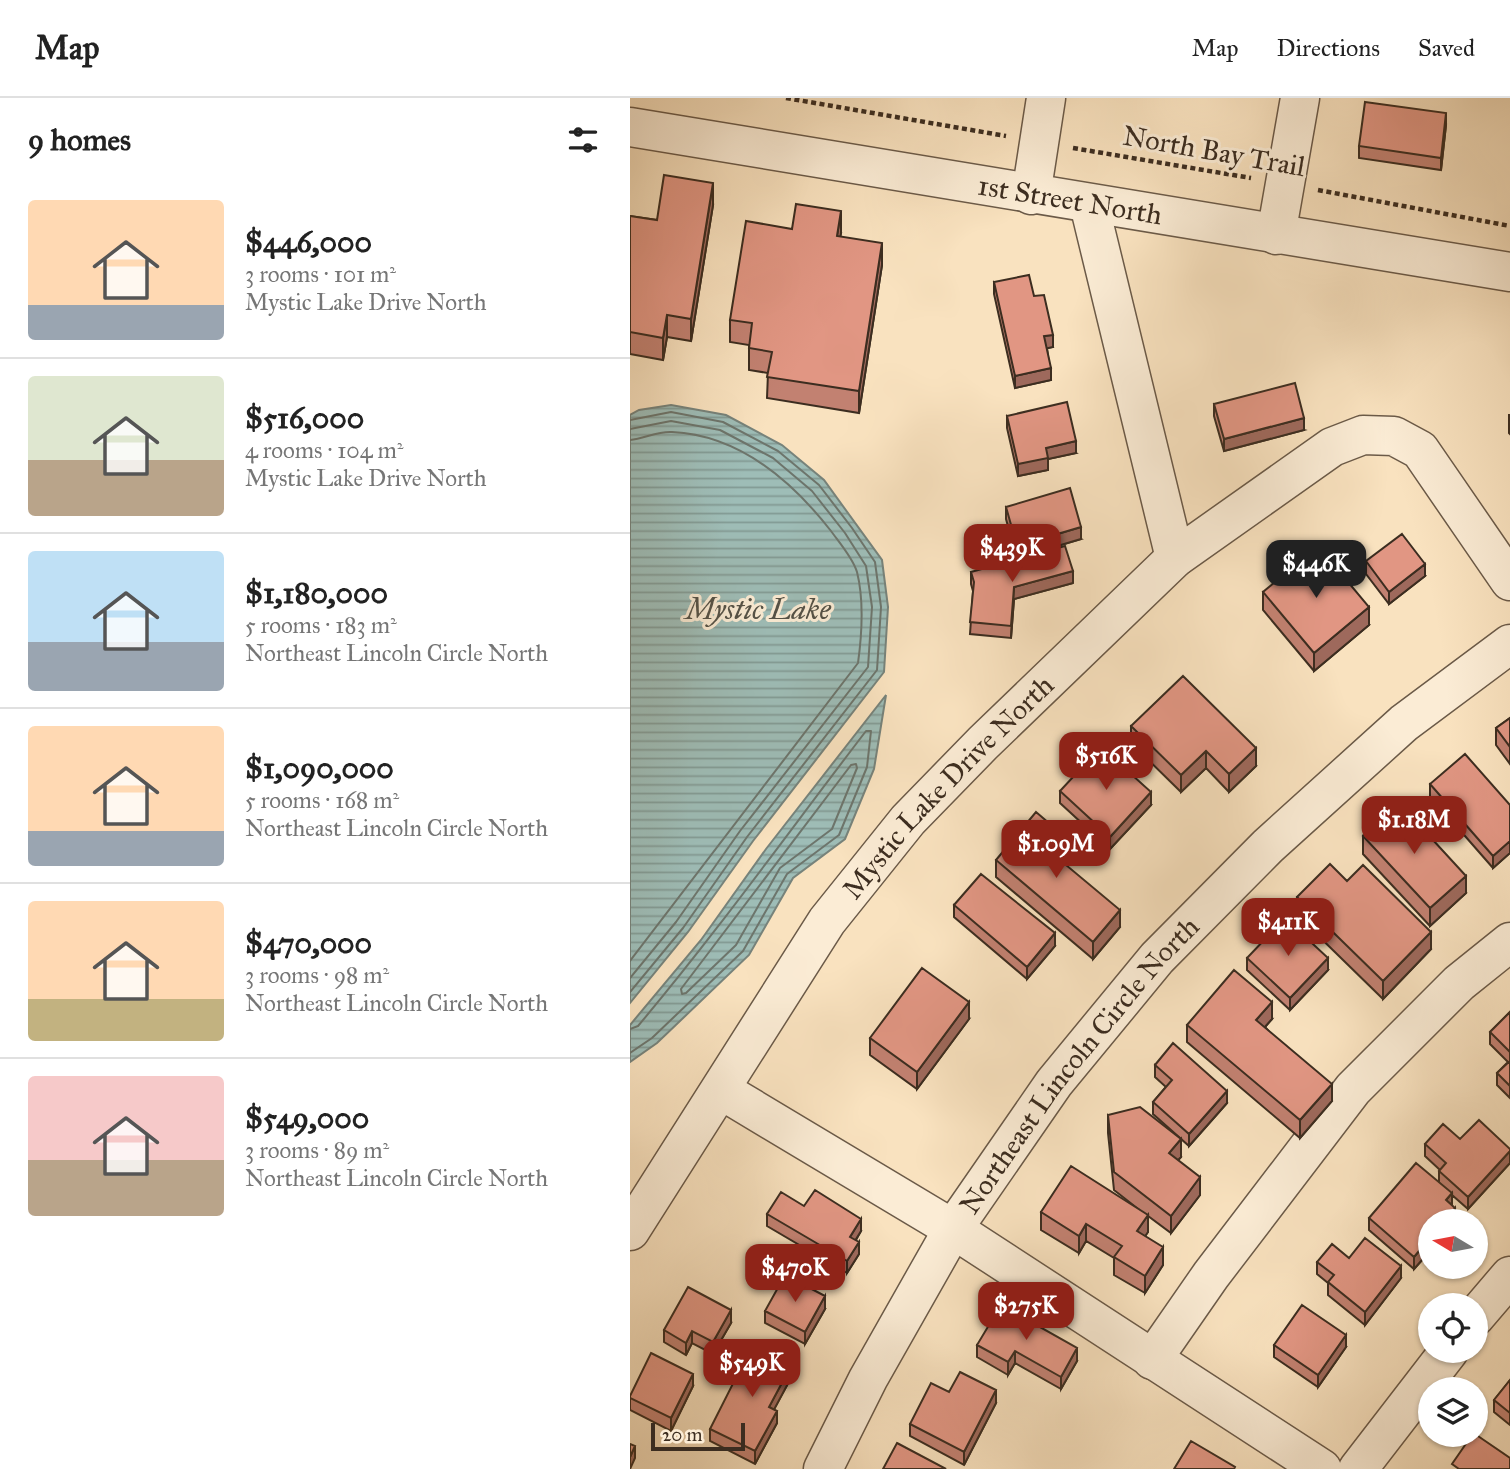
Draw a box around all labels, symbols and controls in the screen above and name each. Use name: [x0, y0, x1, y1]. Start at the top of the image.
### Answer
text: Map: [35, 28, 99, 68]
text: Map: [1192, 33, 1239, 63]
text: Directions: [1277, 33, 1380, 63]
text: Saved: [1418, 33, 1475, 63]
street label: North Bay Trail: [1120, 118, 1308, 184]
icon: filters: [564, 121, 602, 159]
text: 9 homes: [28, 122, 131, 158]
street label: 1st Street North: [975, 167, 1165, 232]
text: $446,000: [245, 224, 372, 260]
icon: home: [84, 228, 168, 312]
text: 3 rooms · 101 m²: [245, 260, 396, 288]
text: Mystic Lake Drive North: [245, 288, 487, 316]
text: $516,000: [245, 400, 364, 436]
icon: home: [84, 404, 168, 488]
text: 4 rooms · 104 m²: [245, 436, 404, 464]
text: Mystic Lake Drive North: [245, 464, 487, 492]
pin: $439K: [963, 524, 1061, 584]
text: $439K: [980, 533, 1044, 561]
pin: $446K: [1267, 540, 1365, 600]
text: $446K: [1282, 549, 1350, 577]
text: $1,180,000: [245, 575, 388, 611]
icon: home: [84, 579, 168, 663]
water label: Mystic Lake: [682, 591, 831, 627]
text: 5 rooms · 183 m²: [245, 611, 397, 639]
text: Northeast Lincoln Circle North: [245, 639, 548, 667]
street label: Mystic Lake Drive North: [834, 667, 1061, 906]
pin: $516K: [1057, 732, 1155, 792]
text: $516K: [1075, 741, 1137, 769]
text: $1,090,000: [245, 750, 394, 786]
icon: home: [84, 754, 168, 838]
text: 5 rooms · 168 m²: [245, 786, 399, 814]
pin: $1.18M: [1357, 796, 1471, 856]
text: $1.18M: [1378, 805, 1450, 833]
text: Northeast Lincoln Circle North: [245, 814, 548, 842]
pin: $1.09M: [999, 820, 1113, 880]
text: $1.09M: [1017, 829, 1095, 857]
pin: $411K: [1239, 898, 1337, 958]
text: $411K: [1257, 907, 1319, 935]
street label: Northeast Lincoln Circle North: [951, 908, 1206, 1221]
text: $470,000: [245, 925, 372, 961]
icon: home: [84, 929, 168, 1013]
text: 3 rooms · 98 m²: [245, 961, 389, 989]
text: Northeast Lincoln Circle North: [245, 989, 548, 1017]
text: $549,000: [245, 1100, 369, 1136]
icon: home: [84, 1104, 168, 1188]
text: 3 rooms · 89 m²: [245, 1136, 389, 1164]
text: Northeast Lincoln Circle North: [245, 1164, 548, 1192]
north arrow: [1418, 1209, 1488, 1279]
map controls: [1418, 1209, 1488, 1447]
pin: $470K: [746, 1244, 844, 1304]
text: $470K: [761, 1253, 829, 1281]
pin: $275K: [977, 1282, 1075, 1342]
text: $275K: [994, 1291, 1058, 1319]
button: locate: [1418, 1293, 1488, 1363]
pin: $549K: [703, 1340, 801, 1399]
text: $549K: [719, 1348, 785, 1376]
button: layers: [1418, 1377, 1488, 1447]
scale bar: [651, 1420, 746, 1452]
text: 20 m: [662, 1423, 703, 1446]

